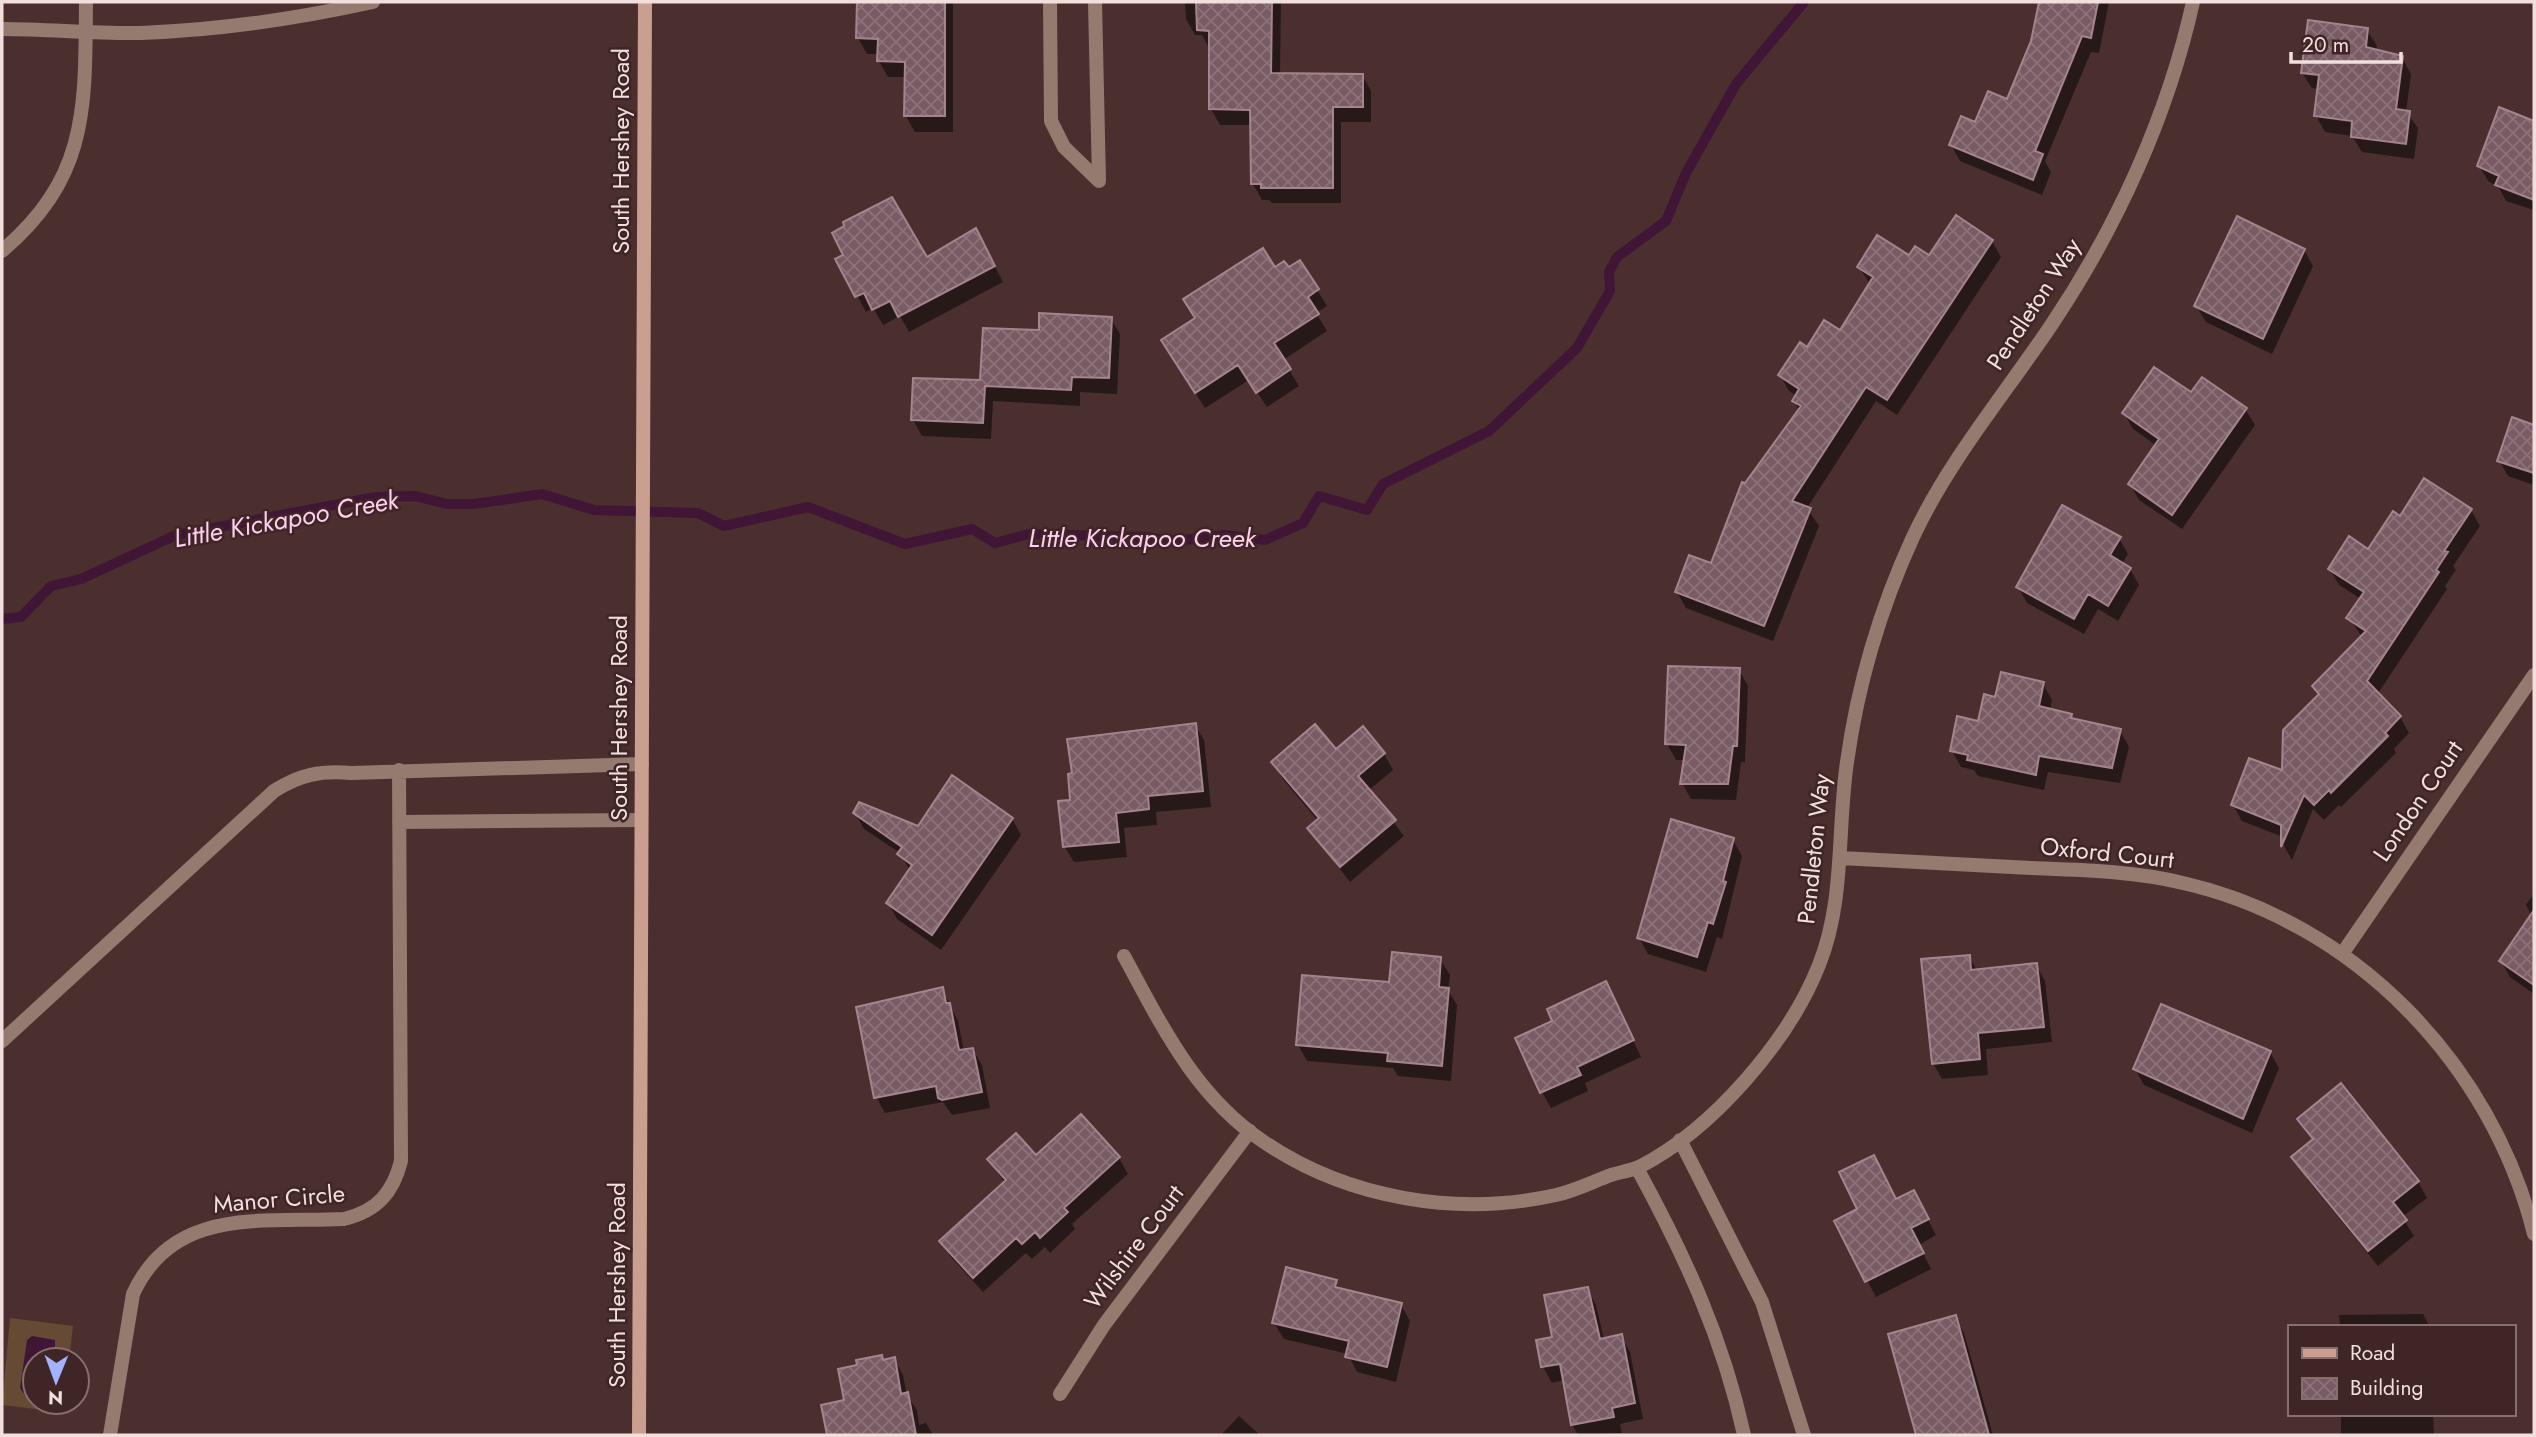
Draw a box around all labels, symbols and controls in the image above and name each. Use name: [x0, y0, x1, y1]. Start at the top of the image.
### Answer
scale bar: [2291, 21, 2401, 65]
text: 20 m: [2302, 30, 2349, 60]
street label: South Hershey Road: [603, 48, 638, 254]
street label: Pendleton Way: [1978, 231, 2090, 377]
water label: Little Kickapoo Creek: [171, 480, 403, 557]
water label: Little Kickapoo Creek: [1028, 519, 1258, 557]
street label: South Hershey Road: [601, 615, 636, 821]
street label: London Court: [2364, 733, 2471, 868]
street label: Pendleton Way: [1788, 772, 1839, 926]
street label: Oxford Court: [2038, 828, 2176, 877]
street label: Manor Circle: [212, 1175, 346, 1222]
street label: Wilshire Court: [1075, 1177, 1192, 1316]
street label: South Hershey Road: [599, 1182, 634, 1388]
legend: [2288, 1325, 2515, 1416]
text: Road: [2350, 1338, 2395, 1368]
north arrow: [21, 1346, 91, 1416]
text: Building: [2350, 1373, 2423, 1403]
text: N: [48, 1384, 63, 1411]

